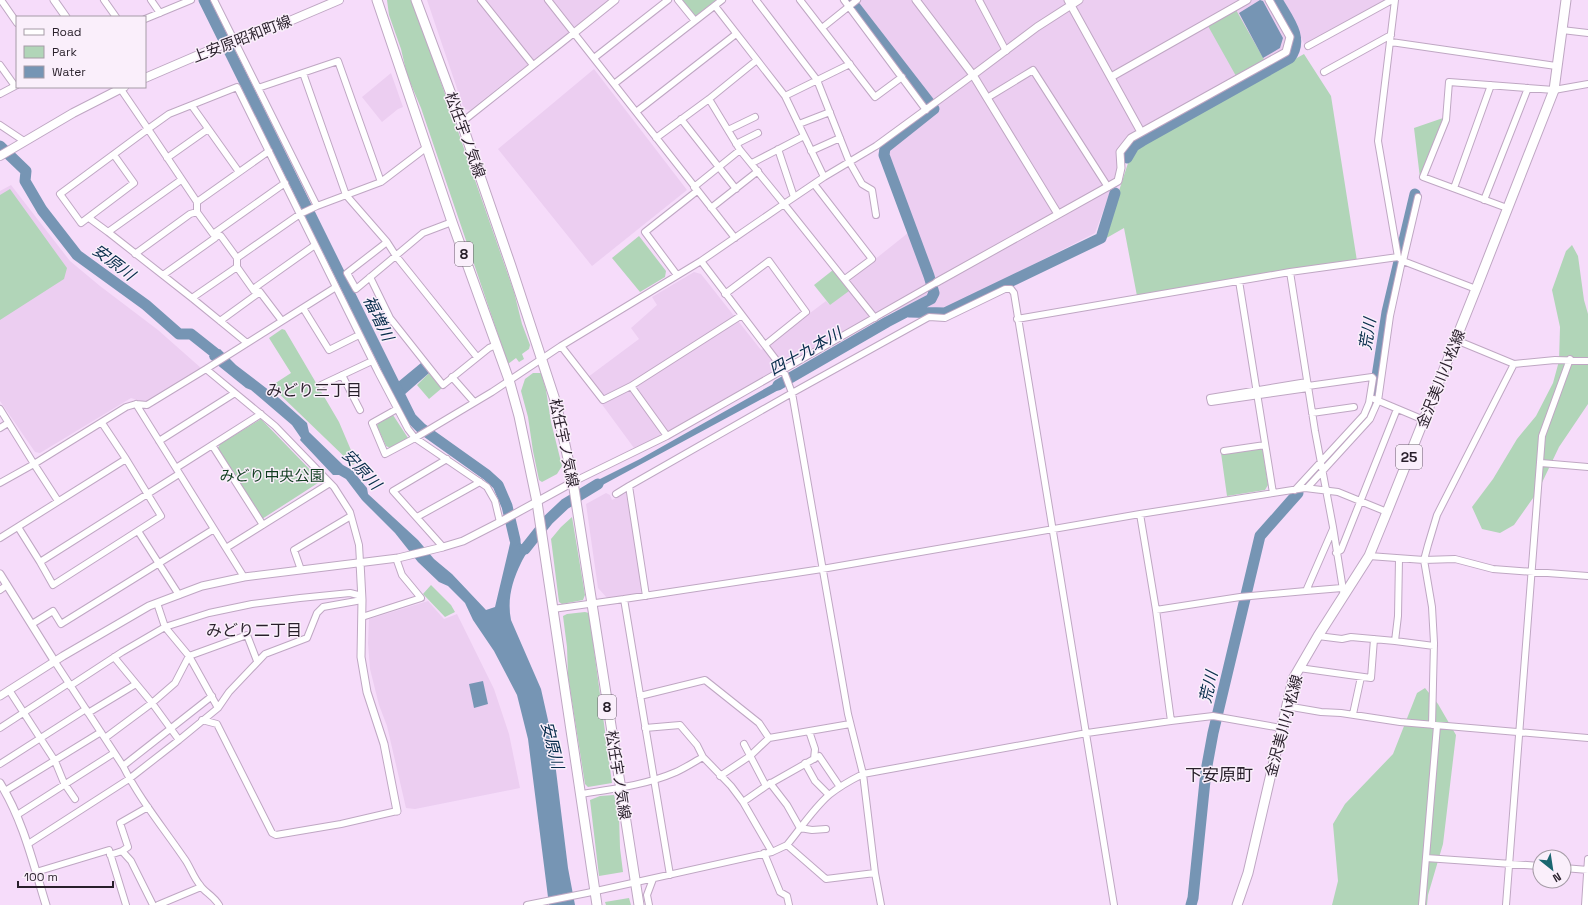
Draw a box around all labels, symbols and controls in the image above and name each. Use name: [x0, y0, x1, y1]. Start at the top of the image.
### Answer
street label: 上安原昭和町線: [189, 11, 294, 66]
legend: [16, 16, 146, 88]
text: Road: [52, 24, 81, 40]
text: Park: [52, 44, 77, 60]
text: Water: [52, 64, 86, 80]
street label: 松任宇ノ気線: [441, 89, 490, 180]
water label: 安原川: [88, 240, 141, 286]
road number: 8: [455, 242, 473, 266]
water label: 福増川: [359, 292, 399, 346]
water label: 荒川: [1355, 315, 1381, 352]
water label: 四十九本川: [765, 322, 847, 380]
street label: 金沢美川小松線: [1412, 327, 1469, 431]
district label: みどり三丁目: [266, 380, 362, 401]
street label: 松任宇ノ気線: [546, 397, 583, 489]
water label: 安原川: [338, 445, 387, 496]
road number: 25: [1396, 445, 1422, 469]
park label: みどり中央公園: [219, 466, 325, 485]
district label: みどり二丁目: [206, 620, 302, 641]
water label: 荒川: [1195, 667, 1223, 705]
street label: 金沢美川小松線: [1261, 673, 1306, 779]
road number: 8: [598, 695, 616, 719]
water label: 安原川: [537, 719, 569, 773]
street label: 松任宇ノ気線: [602, 729, 635, 821]
district label: 下安原町: [1185, 764, 1253, 786]
north arrow: [1532, 849, 1572, 889]
scale bar: [18, 863, 113, 889]
text: 100 m: [24, 869, 58, 885]
text: N: [1550, 870, 1564, 886]

